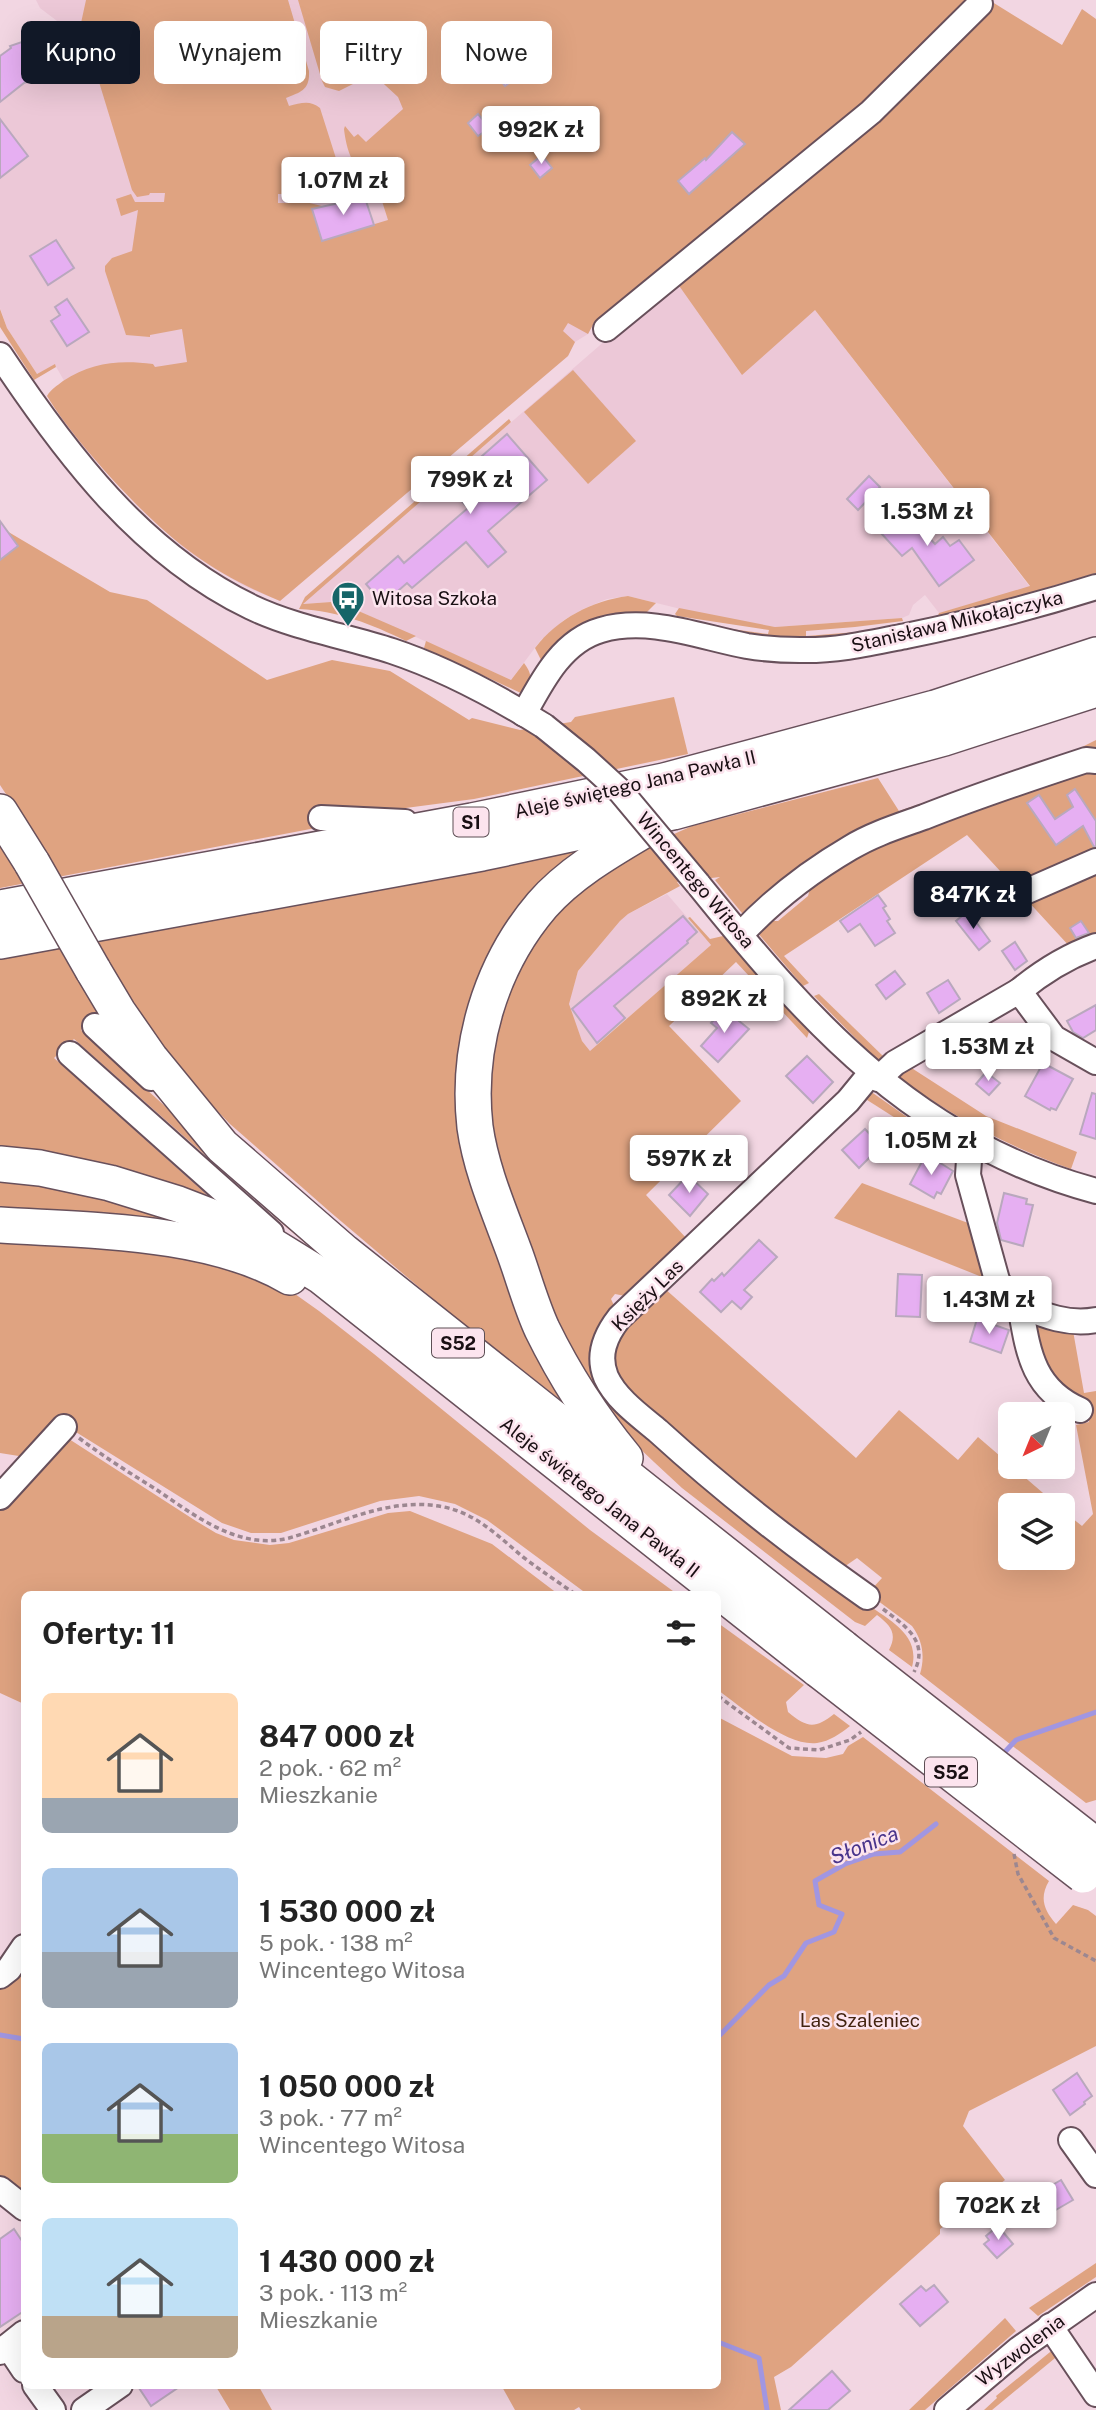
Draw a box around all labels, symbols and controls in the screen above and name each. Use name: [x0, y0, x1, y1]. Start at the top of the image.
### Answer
chip: Kupno: [21, 21, 140, 84]
chip: Wynajem: [154, 21, 306, 84]
chip: Filtry: [320, 21, 427, 84]
chip: Nowe: [441, 21, 552, 84]
pin: 992K zł: [476, 106, 606, 166]
text: 992K zł: [498, 115, 584, 142]
pin: 1.07M zł: [271, 158, 415, 217]
text: 1.07M zł: [297, 166, 389, 193]
pin: 799K zł: [405, 456, 535, 516]
text: 799K zł: [427, 465, 513, 492]
pin: 1.53M zł: [855, 489, 999, 548]
text: 1.53M zł: [880, 497, 974, 524]
bus stop icon: Witosa Szkoła: [329, 579, 367, 628]
street label: Stanisława Mikołajczyka: [849, 586, 1065, 656]
place label: Witosa Szkoła: [372, 587, 497, 609]
street label: Aleje świętego Jana Pawła II: [512, 746, 758, 822]
road number: S1: [454, 808, 489, 836]
street label: Wincentego Witosa: [633, 808, 759, 952]
pin: 847K zł: [908, 872, 1038, 931]
text: 847K zł: [930, 880, 1016, 907]
pin: 892K zł: [659, 976, 789, 1035]
text: 892K zł: [681, 984, 767, 1011]
pin: 1.53M zł: [916, 1024, 1060, 1083]
text: 1.53M zł: [941, 1032, 1035, 1059]
pin: 1.05M zł: [859, 1118, 1003, 1177]
text: 1.05M zł: [885, 1126, 977, 1153]
pin: 597K zł: [624, 1136, 754, 1195]
text: 597K zł: [646, 1144, 732, 1171]
street label: Księży Las: [607, 1255, 687, 1335]
pin: 1.43M zł: [917, 1276, 1061, 1336]
text: 1.43M zł: [943, 1285, 1035, 1312]
road number: S52: [432, 1328, 484, 1358]
north arrow: [998, 1402, 1074, 1479]
map controls: [998, 1402, 1075, 1570]
street label: Aleje świętego Jana Pawła II: [496, 1412, 704, 1582]
button: layers: [998, 1493, 1075, 1570]
icon: filters: [662, 1614, 700, 1652]
text: Oferty: 11: [42, 1615, 176, 1651]
text: 847 000 zł: [259, 1718, 415, 1754]
icon: home: [98, 1721, 182, 1805]
text: 2 pok. · 62 m²: [259, 1754, 401, 1781]
road number: S52: [925, 1758, 977, 1786]
text: Mieszkanie: [259, 1781, 378, 1808]
water label: Słonica: [826, 1821, 902, 1869]
text: 1 530 000 zł: [259, 1893, 435, 1929]
icon: home: [98, 1896, 182, 1980]
text: 5 pok. · 138 m²: [259, 1929, 413, 1956]
text: Wincentego Witosa: [259, 1956, 465, 1983]
park label: Las Szaleniec: [800, 2009, 920, 2031]
text: 1 050 000 zł: [259, 2068, 435, 2104]
icon: home: [98, 2071, 182, 2155]
text: 3 pok. · 77 m²: [259, 2104, 402, 2131]
text: Wincentego Witosa: [259, 2131, 465, 2158]
pin: 702K zł: [933, 2182, 1063, 2242]
text: 702K zł: [955, 2191, 1041, 2218]
text: 1 430 000 zł: [259, 2243, 435, 2279]
icon: home: [98, 2246, 182, 2330]
text: 3 pok. · 113 m²: [259, 2279, 407, 2306]
text: Mieszkanie: [259, 2306, 378, 2333]
street label: Wyzwolenia: [972, 2310, 1068, 2390]

